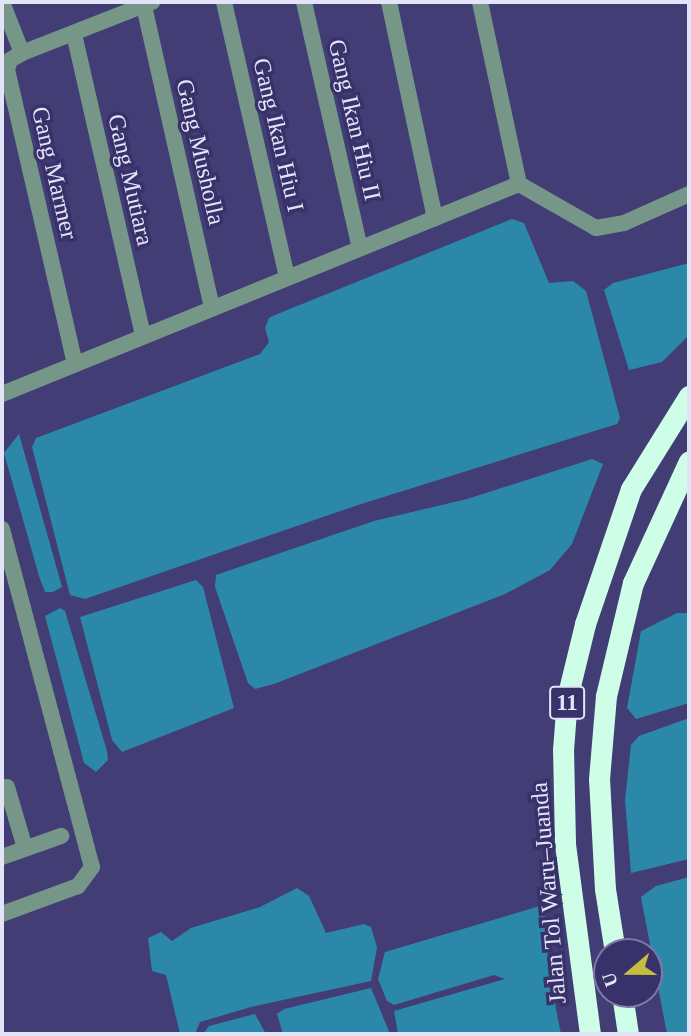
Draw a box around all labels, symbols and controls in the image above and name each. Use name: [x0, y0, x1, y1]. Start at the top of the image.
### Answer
street label: Gang Ikan Hiu II: [321, 37, 387, 203]
street label: Gang Ikan Hiu I: [246, 55, 310, 215]
street label: Gang Musholla: [169, 76, 231, 228]
street label: Gang Marmer: [25, 104, 83, 242]
street label: Gang Mutiara: [101, 111, 159, 249]
road number: 11: [548, 684, 586, 722]
street label: Jalan Tol Waru–Juanda: [525, 781, 573, 1005]
north arrow: [593, 938, 663, 1008]
text: U: [597, 970, 622, 990]

